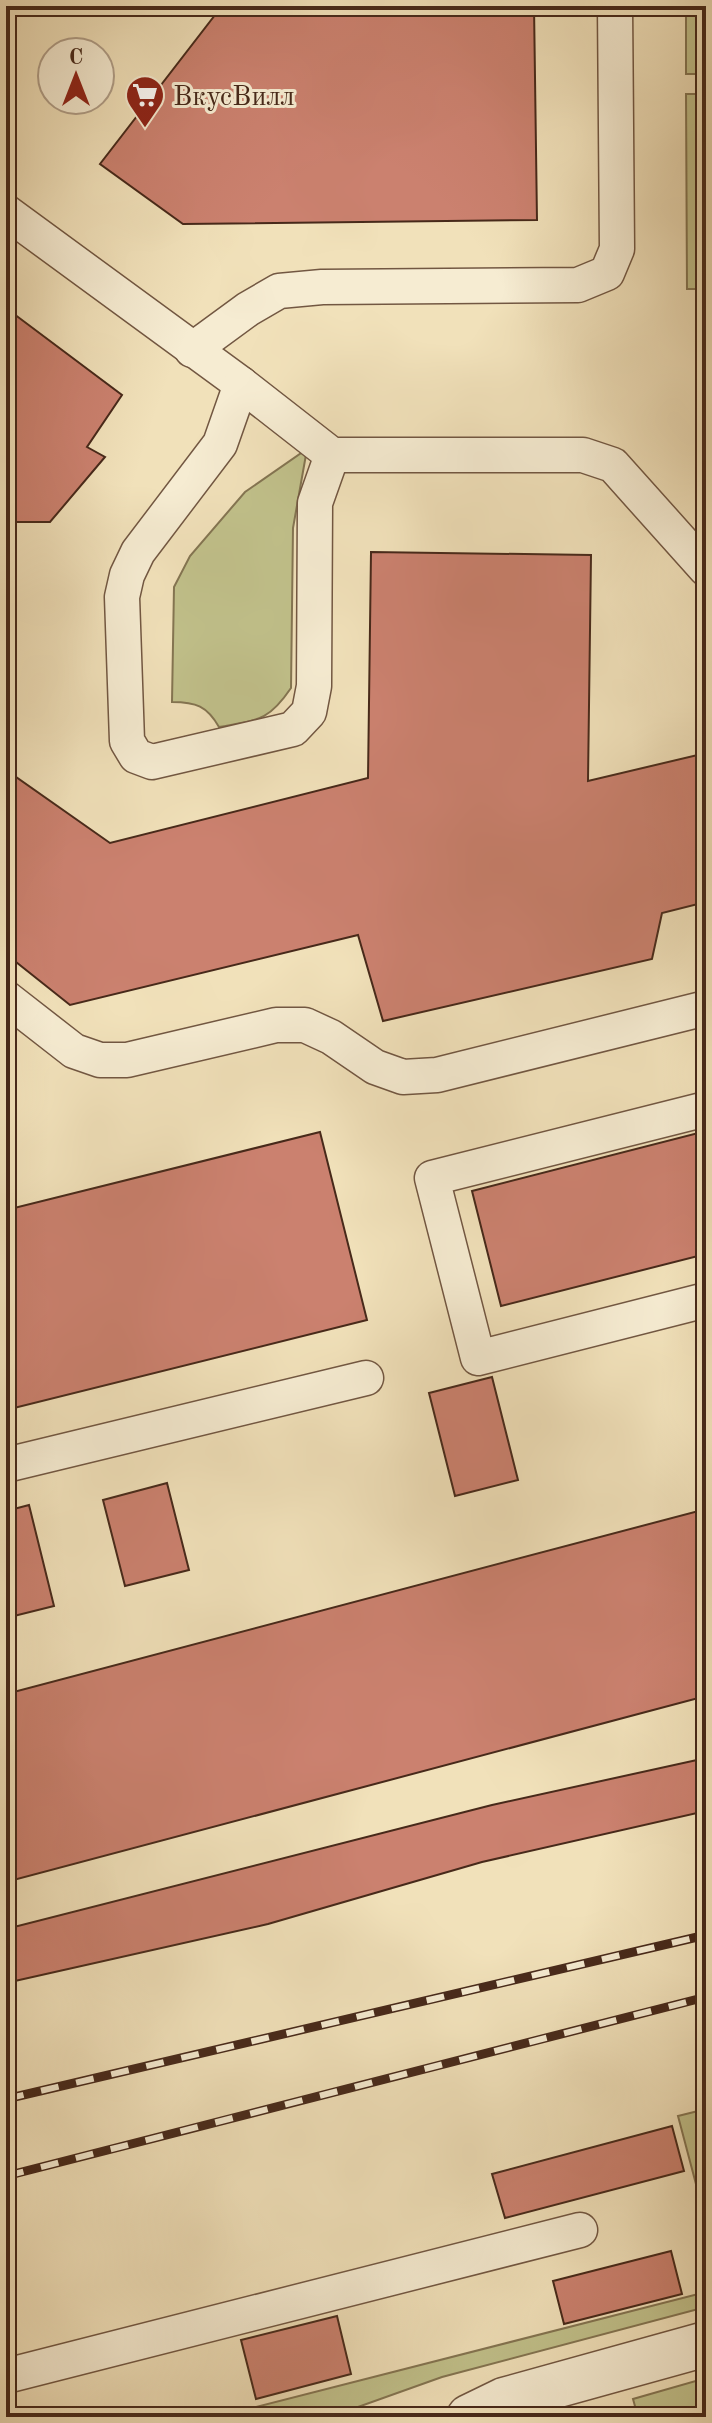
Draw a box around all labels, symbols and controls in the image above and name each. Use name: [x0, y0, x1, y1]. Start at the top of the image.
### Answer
north arrow: [36, 36, 116, 116]
text: С: [69, 47, 83, 69]
supermarket icon: ВкусВилл: [124, 74, 166, 129]
place label: ВкусВилл: [173, 84, 295, 112]

